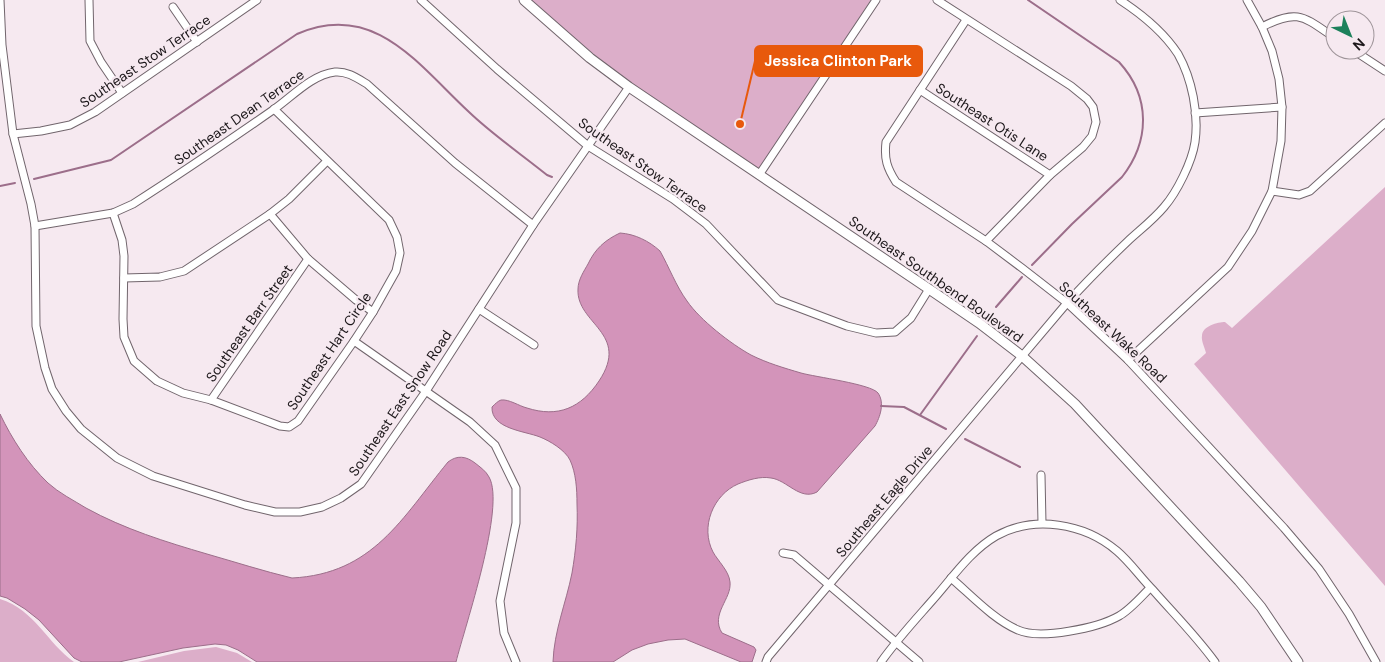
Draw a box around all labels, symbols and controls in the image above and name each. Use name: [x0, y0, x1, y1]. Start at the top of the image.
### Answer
north arrow: [1325, 10, 1375, 60]
street label: Southeast Stow Terrace: [76, 11, 214, 111]
text: N: [1349, 34, 1369, 55]
callout: Jessica Clinton Park: [755, 46, 922, 76]
text: Jessica Clinton Park: [764, 51, 912, 71]
street label: Southeast Dean Terrace: [170, 65, 308, 169]
street label: Southeast Otis Lane: [932, 79, 1052, 165]
street label: Southeast Stow Terrace: [575, 114, 711, 217]
street label: Southeast Southbend Boulevard: [845, 212, 1027, 346]
street label: Southeast Barr Street: [202, 261, 296, 385]
street label: Southeast Wake Road: [1055, 277, 1171, 387]
street label: Southeast Hart Circle: [283, 289, 375, 413]
street label: Southeast East Snow Road: [344, 327, 456, 479]
street label: Southeast Eagle Drive: [832, 441, 936, 561]

